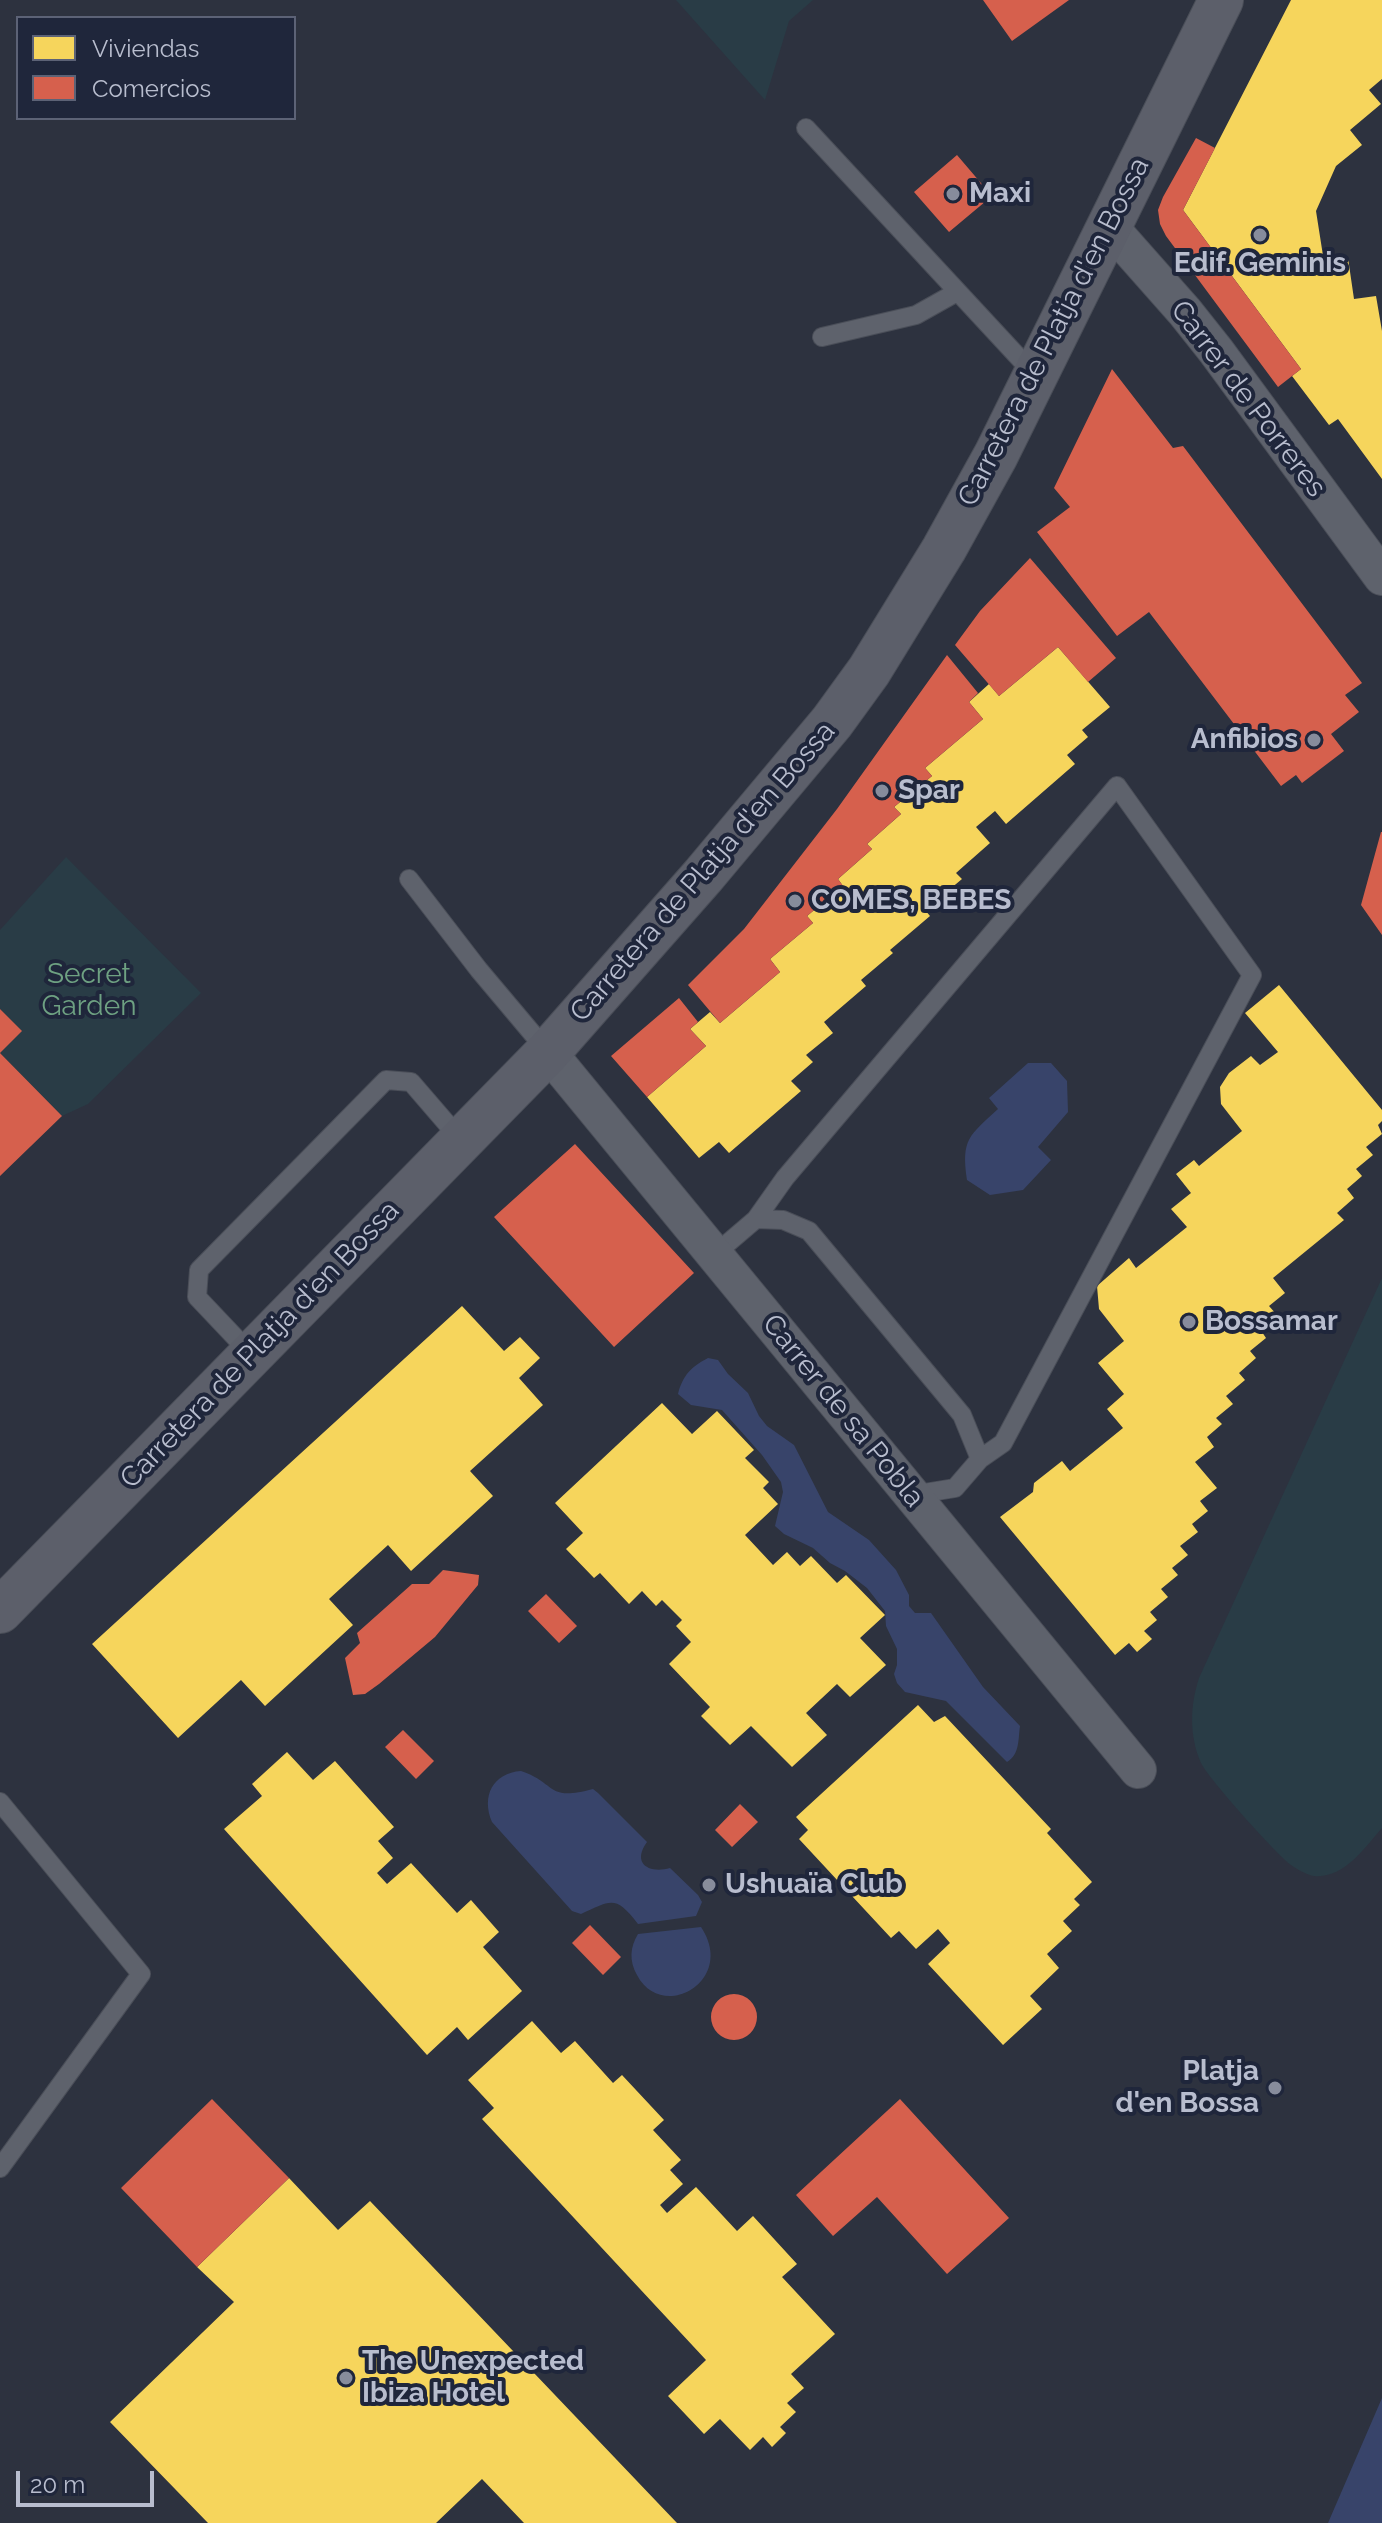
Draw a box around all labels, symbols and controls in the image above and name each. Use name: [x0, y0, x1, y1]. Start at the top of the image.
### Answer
legend: [16, 16, 296, 120]
text: Viviendas: [92, 34, 199, 63]
text: Comercios: [92, 74, 211, 103]
street label: Carretera de Platja d'en Bossa: [951, 152, 1157, 512]
place label: Maxi: [969, 177, 1031, 211]
marker: Maxi: [944, 185, 962, 203]
marker: Edif. Geminis: [1251, 226, 1269, 244]
place label: Edif. Geminis: [1174, 247, 1346, 281]
street label: Carrer de Porreres: [1163, 294, 1333, 504]
street label: Carretera de Platja d'en Bossa: [564, 715, 842, 1029]
place label: Anfibios: [1191, 723, 1298, 757]
marker: Anfibios: [1305, 731, 1323, 749]
place label: Spar: [898, 774, 960, 808]
marker: Spar: [873, 782, 891, 800]
place label: COMES, BEBES: [811, 884, 1011, 918]
marker: COMES, BEBES: [786, 892, 804, 910]
park label: Secret Garden: [42, 958, 136, 1024]
street label: Carretera de Platja d'en Bossa: [114, 1194, 406, 1496]
place label: Bossamar: [1205, 1305, 1338, 1339]
street label: Carrer de sa Pobla: [755, 1308, 931, 1514]
marker: Bossamar: [1180, 1313, 1198, 1331]
place label: Ushuaïa Club: [725, 1868, 903, 1902]
marker: Ushuaïa Club: [700, 1876, 718, 1894]
place label: Platja d'en Bossa: [1115, 2055, 1259, 2121]
marker: Platja d'en Bossa: [1266, 2079, 1284, 2097]
place label: The Unexpected Ibiza Hotel: [362, 2345, 584, 2411]
marker: The Unexpected Ibiza Hotel: [337, 2369, 355, 2387]
scale bar: [20, 2455, 158, 2505]
text: 20 m: [30, 2470, 85, 2499]

